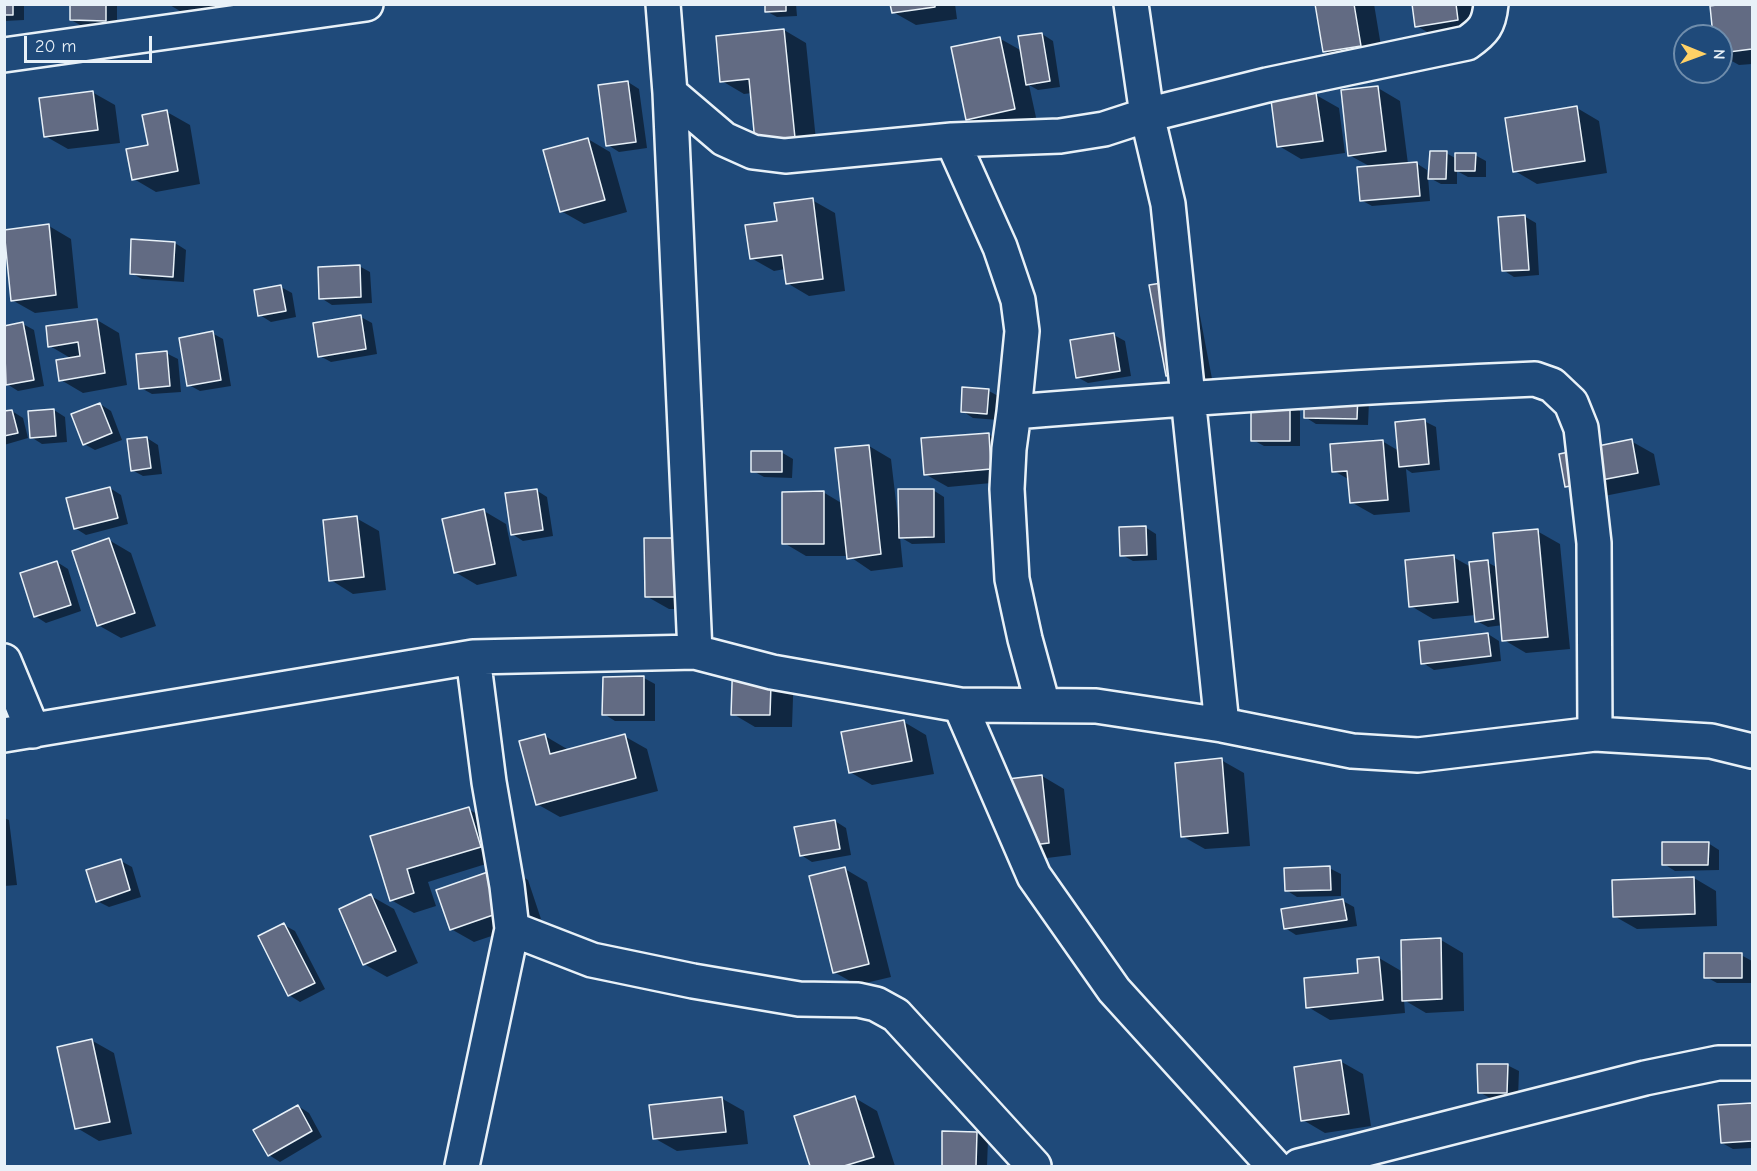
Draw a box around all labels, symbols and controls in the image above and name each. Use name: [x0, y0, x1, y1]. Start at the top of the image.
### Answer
scale bar: [27, 24, 154, 62]
north arrow: [1673, 24, 1733, 84]
text: 20 m: [35, 36, 76, 57]
text: N: [1710, 49, 1728, 60]

